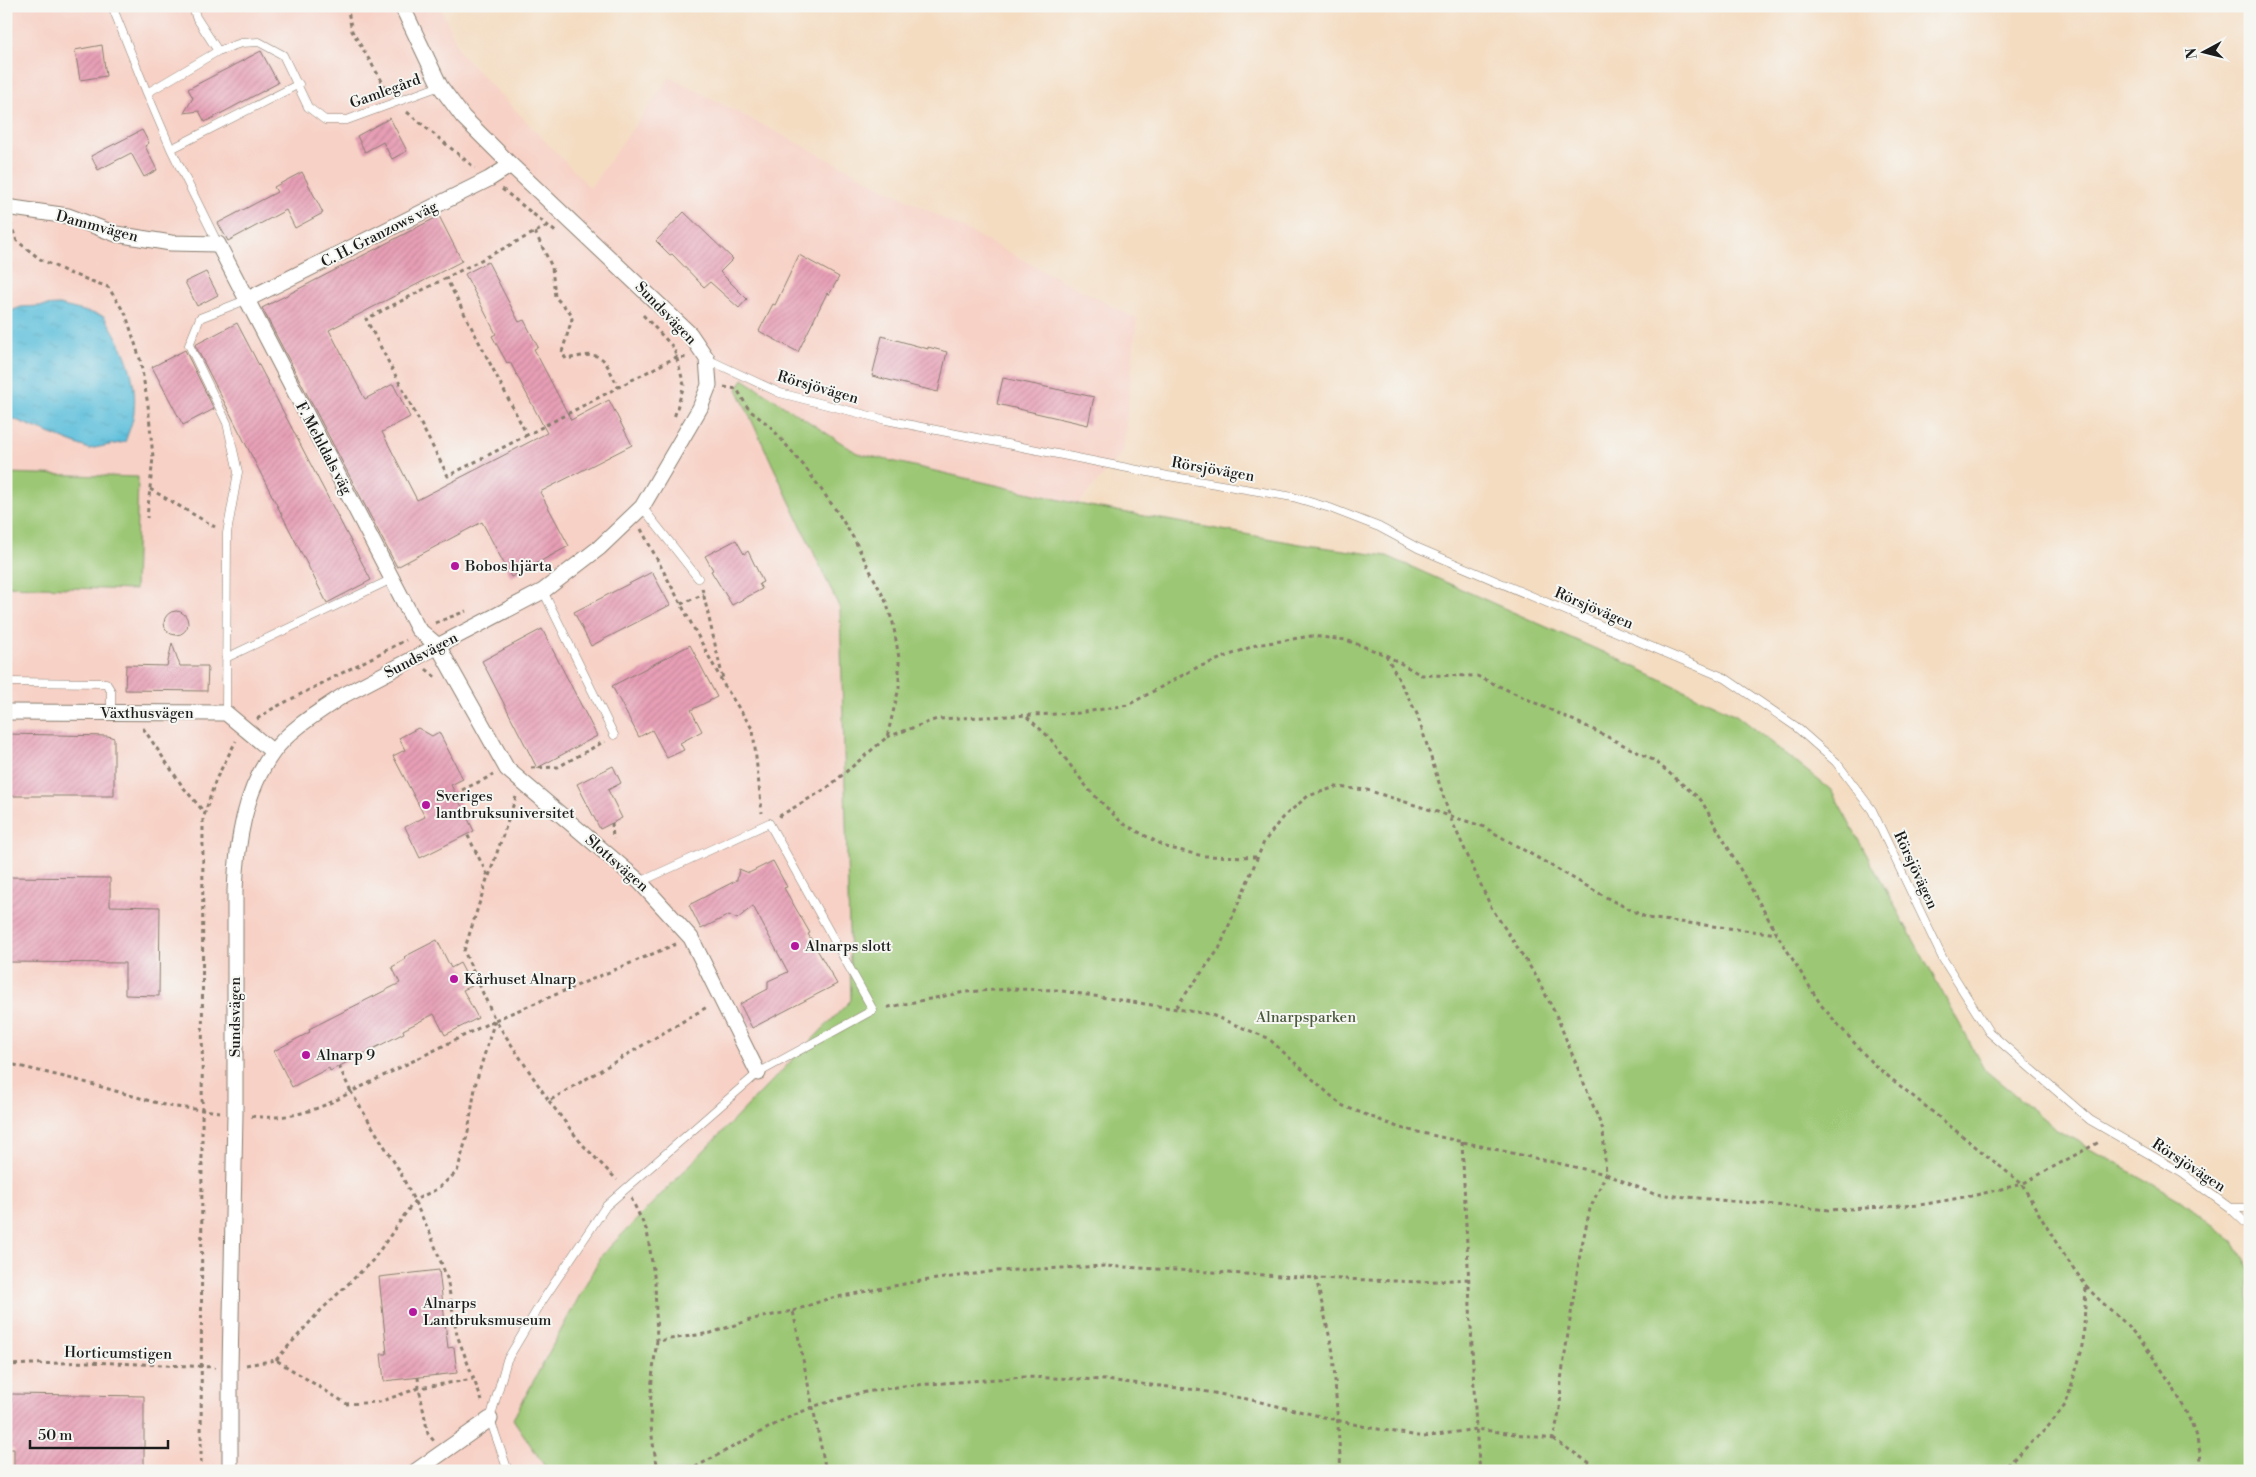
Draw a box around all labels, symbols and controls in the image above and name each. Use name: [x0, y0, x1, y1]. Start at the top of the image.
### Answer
north arrow: [2178, 28, 2228, 78]
text: N: [2182, 47, 2202, 60]
street label: Gamlegård: [347, 70, 424, 113]
street label: C. H. Granzows väg: [318, 197, 441, 272]
street label: Dammvägen: [54, 206, 140, 247]
street label: Sundsvägen: [631, 278, 701, 349]
street label: Rörsjövägen: [775, 367, 861, 408]
street label: F. Mehldals väg: [291, 399, 356, 498]
street label: Rörsjövägen: [1170, 453, 1256, 486]
place label: Bobos hjärta: [464, 557, 553, 576]
marker: Bobos hjärta: [449, 560, 461, 572]
street label: Rörsjövägen: [1551, 583, 1636, 634]
street label: Sundsvägen: [381, 628, 461, 683]
street label: Växthusvägen: [99, 704, 194, 723]
place label: Sveriges lantbruksuniversitet: [436, 787, 575, 823]
marker: Sveriges lantbruksuniversitet: [420, 799, 432, 811]
street label: Rörsjövägen: [1889, 828, 1942, 912]
street label: Slottsvägen: [581, 831, 652, 896]
place label: Alnarps slott: [804, 937, 892, 956]
marker: Alnarps slott: [789, 940, 801, 952]
place label: Kårhuset Alnarp: [464, 970, 576, 989]
marker: Kårhuset Alnarp: [448, 973, 460, 985]
street label: Sundsvägen: [226, 977, 245, 1057]
park label: Alnarpsparken: [1255, 1008, 1356, 1027]
place label: Alnarp 9: [315, 1046, 375, 1065]
marker: Alnarp 9: [300, 1049, 312, 1061]
street label: Rörsjövägen: [2148, 1135, 2229, 1196]
place label: Alnarps Lantbruksmuseum: [422, 1294, 551, 1330]
marker: Alnarps Lantbruksmuseum: [407, 1306, 419, 1318]
street label: Horticumstigen: [64, 1343, 172, 1364]
scale bar: [30, 1417, 168, 1449]
text: 50 m: [38, 1426, 72, 1445]

